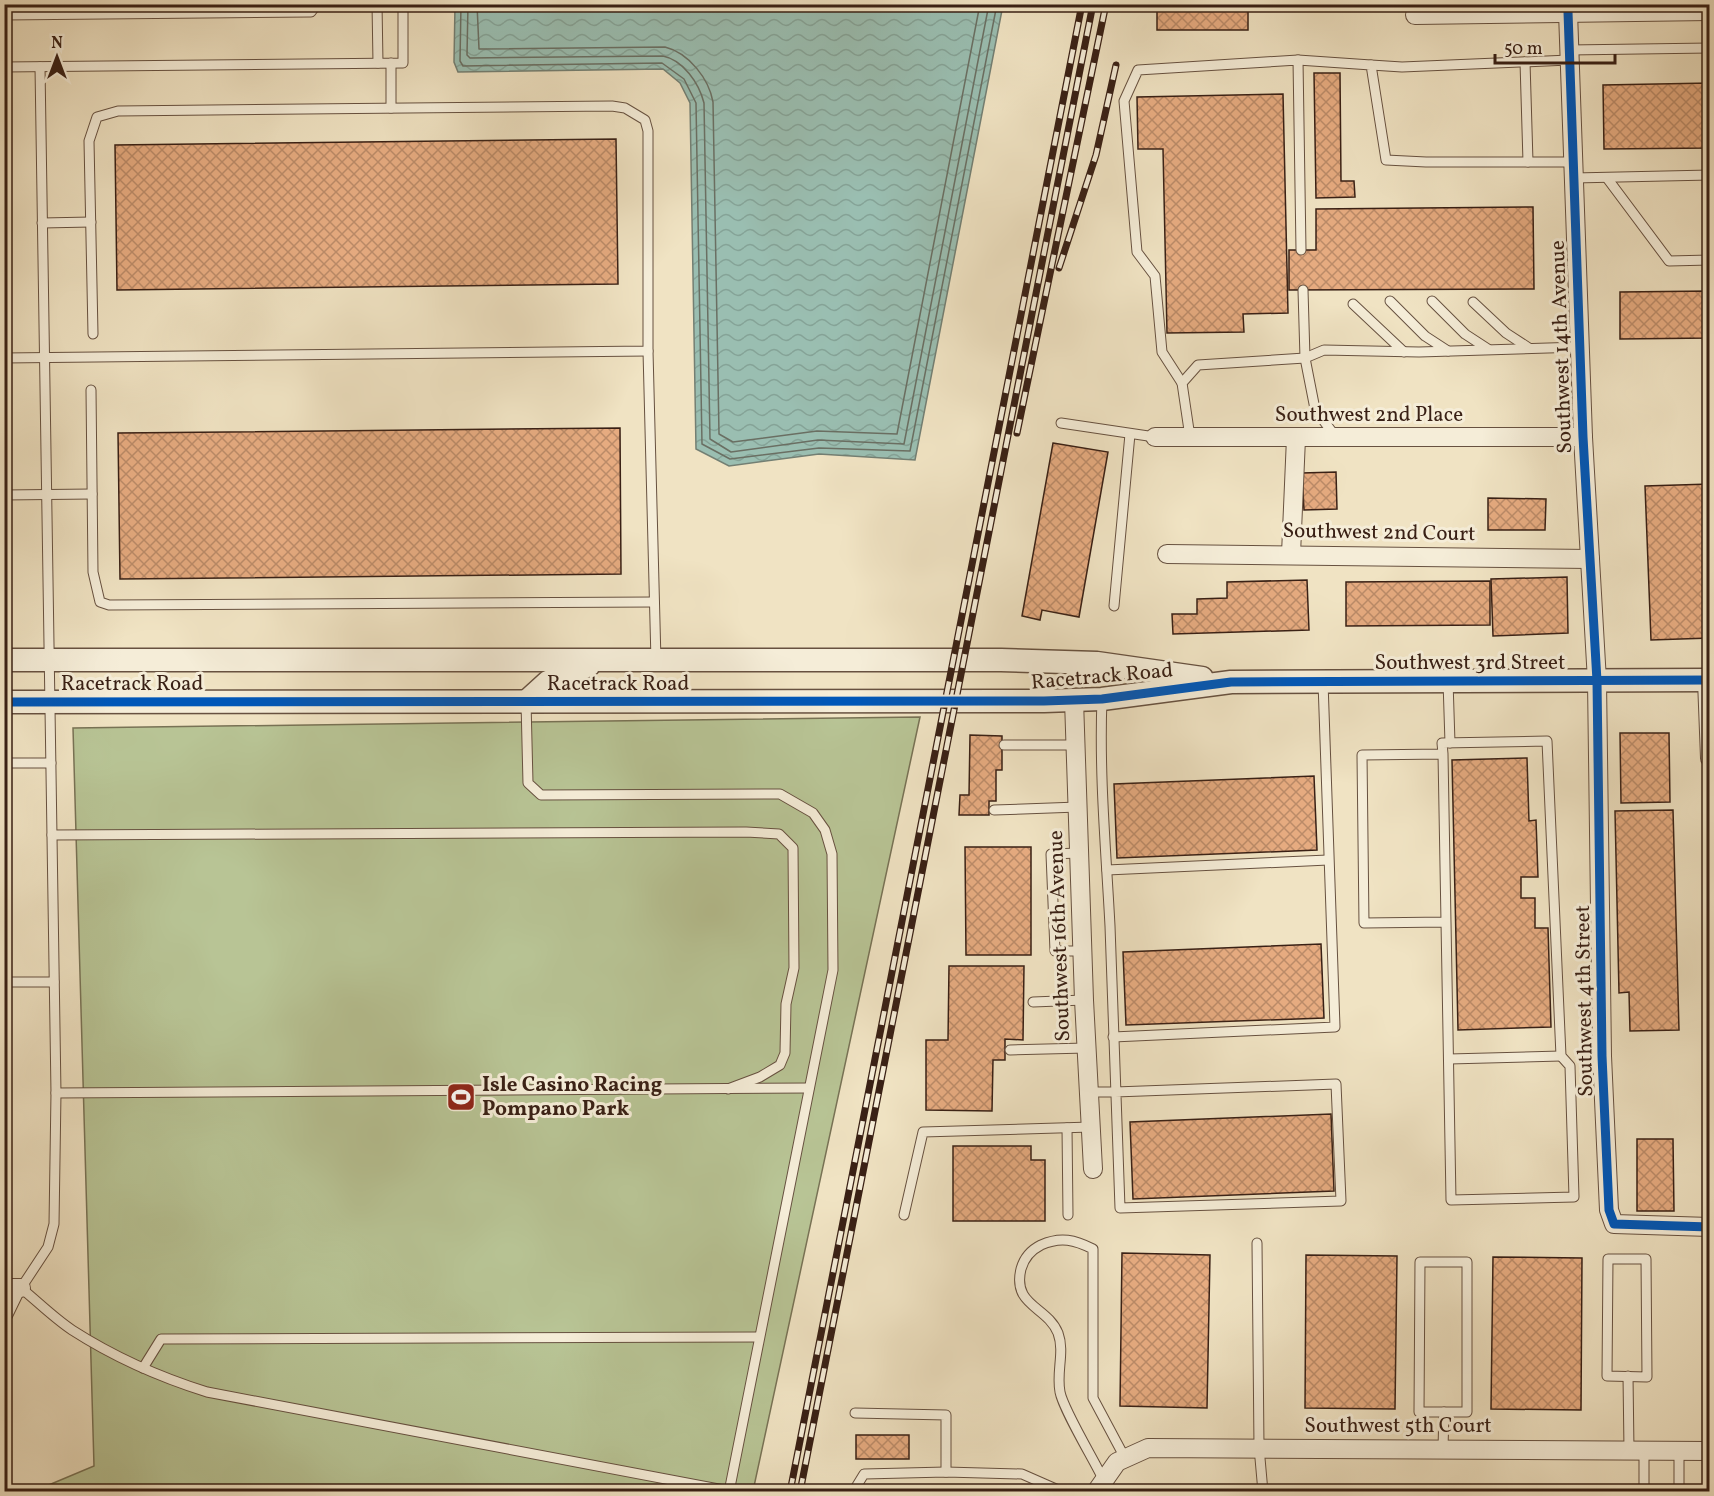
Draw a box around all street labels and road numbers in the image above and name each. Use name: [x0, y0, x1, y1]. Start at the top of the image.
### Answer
street label: Southwest 14th Avenue: [1544, 240, 1580, 454]
street label: Southwest 2nd Place: [1275, 401, 1463, 430]
street label: Southwest 2nd Court: [1282, 517, 1476, 549]
street label: Southwest 3rd Street: [1375, 649, 1565, 678]
street label: Racetrack Road: [1030, 656, 1174, 698]
street label: Racetrack Road: [61, 670, 203, 699]
street label: Racetrack Road: [547, 670, 689, 699]
street label: Southwest 16th Avenue: [1042, 830, 1078, 1042]
street label: Southwest 4th Street: [1569, 905, 1601, 1097]
street label: Southwest 5th Court: [1304, 1412, 1492, 1441]

